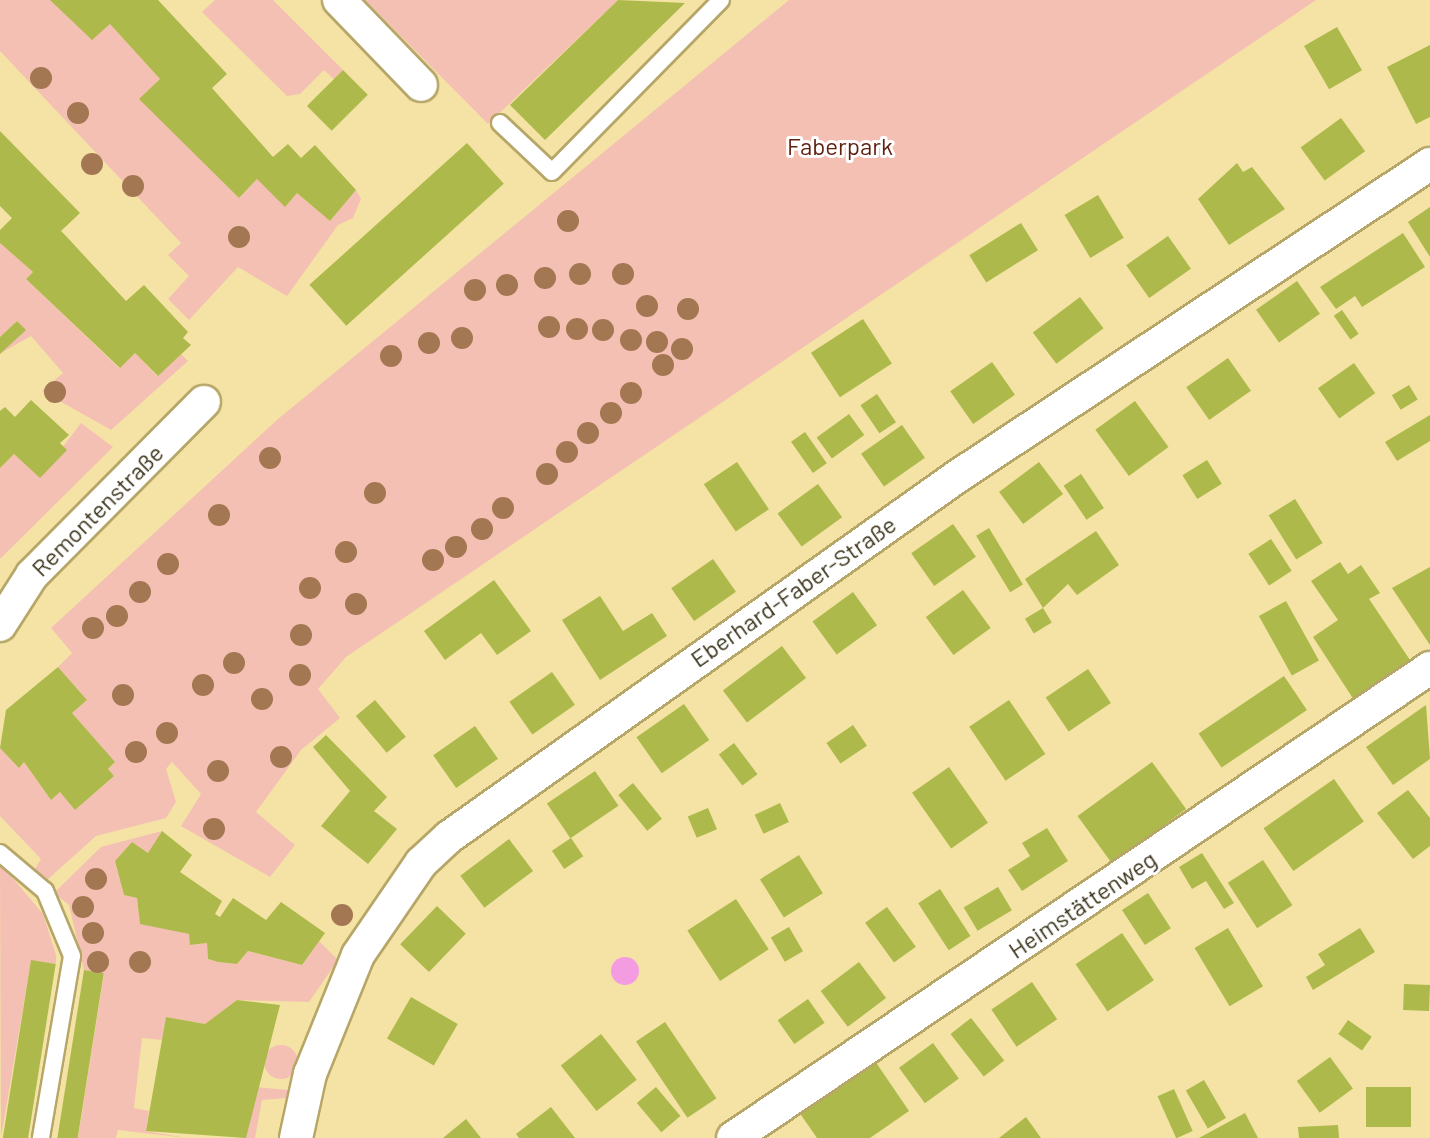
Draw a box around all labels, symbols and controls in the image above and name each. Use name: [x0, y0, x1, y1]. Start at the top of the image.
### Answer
park label: Faberpark: [787, 132, 893, 160]
street label: Remontenstraße: [25, 438, 169, 582]
street label: Eberhard-Faber-Straße: [685, 509, 901, 673]
street label: Heimstättenweg: [1003, 844, 1161, 964]

